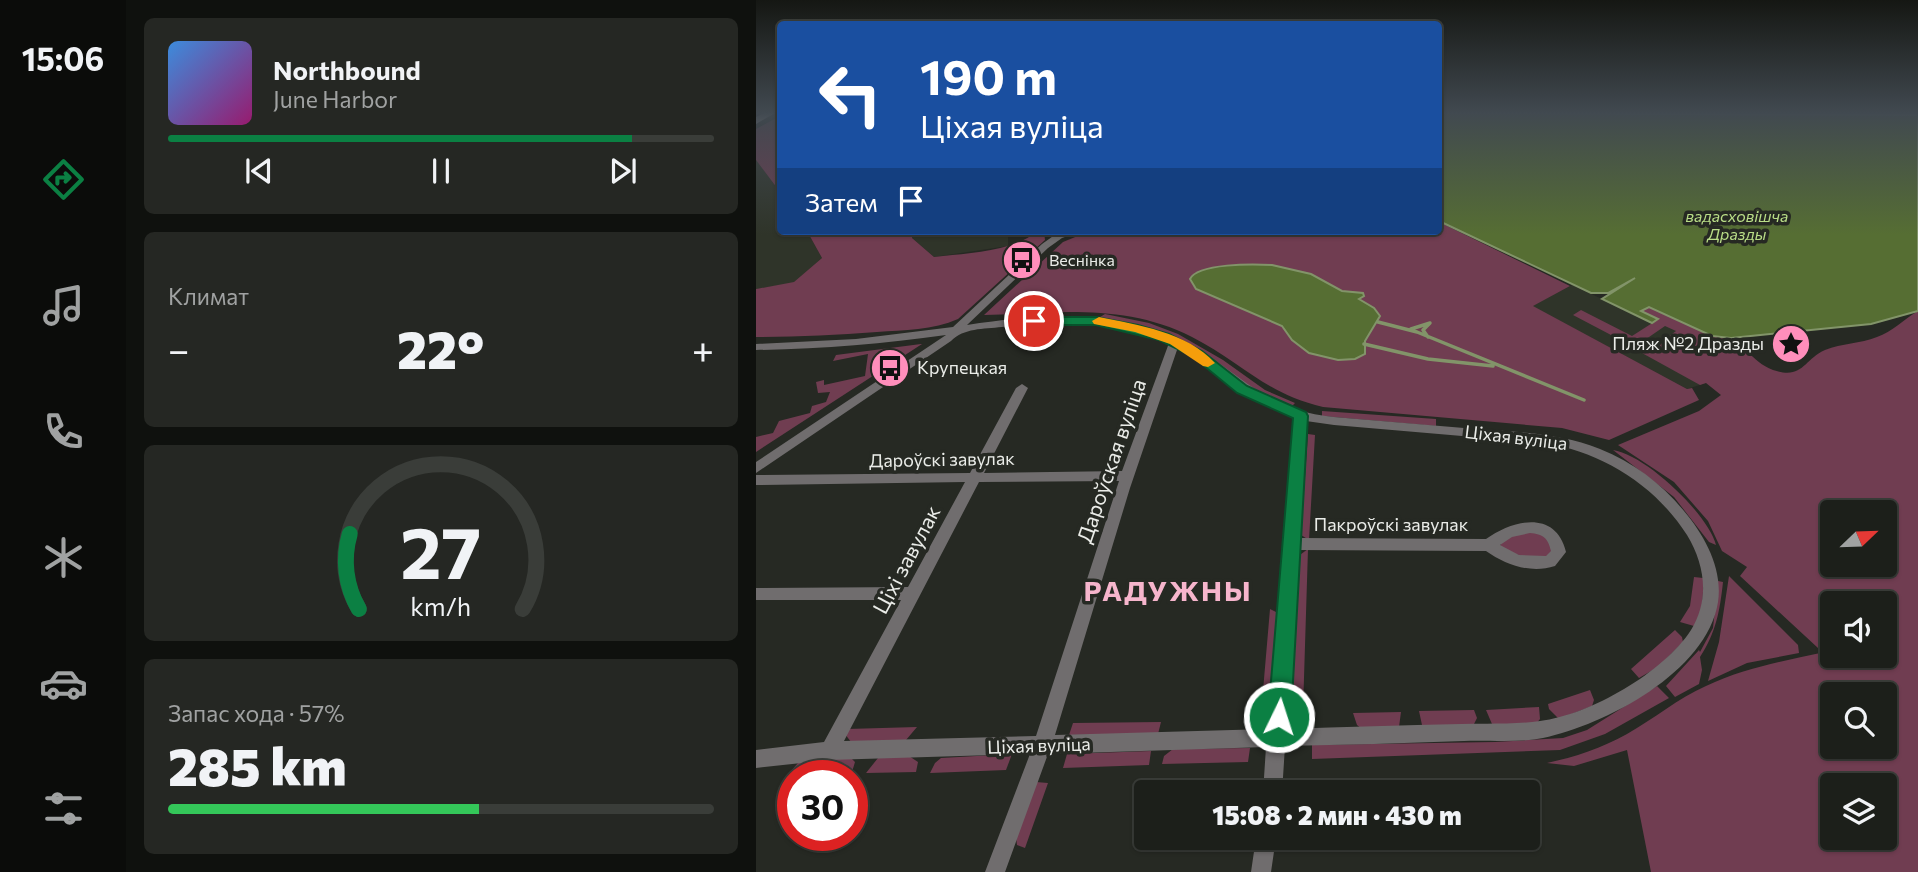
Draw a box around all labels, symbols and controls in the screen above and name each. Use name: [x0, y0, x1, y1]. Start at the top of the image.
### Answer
text: 15:06: [22, 38, 104, 78]
text: 190 m: [920, 45, 1057, 105]
icon: left: [805, 49, 896, 140]
text: Northbound: [273, 54, 421, 85]
text: June Harbor: [273, 85, 397, 113]
text: Ціхая вуліца: [920, 105, 1104, 145]
icon: previous: [240, 152, 278, 190]
icon: pause: [422, 152, 460, 190]
icon: next: [604, 152, 642, 190]
icon: directions: [39, 155, 88, 204]
icon: arrive: [892, 182, 930, 220]
text: Затем: [805, 186, 878, 217]
water label: вадасховішча Дразды: [1686, 206, 1788, 243]
bus stop icon: Веснінка: [1001, 239, 1043, 281]
place label: Веснінка: [1049, 250, 1115, 269]
icon: music: [39, 281, 88, 330]
text: Климат: [168, 282, 249, 310]
pin: [1004, 291, 1064, 351]
icon: arrive: [1015, 302, 1053, 340]
text: 22°: [397, 316, 484, 380]
place icon: Пляж №2 Дразды: [1770, 323, 1812, 365]
text: −: [168, 325, 190, 372]
text: +: [692, 325, 714, 372]
place label: Пляж №2 Дразды: [1612, 332, 1764, 354]
bus stop icon: Крупецкая: [869, 347, 911, 389]
place label: Крупецкая: [917, 356, 1007, 378]
street label: Дароўская вуліца: [1071, 375, 1150, 546]
icon: phone: [39, 407, 88, 456]
street label: Ціхая вуліца: [1464, 420, 1569, 454]
street label: Дароўскі завулак: [869, 447, 1015, 471]
north arrow: [1820, 500, 1897, 578]
map controls: [1820, 500, 1897, 850]
street label: Ціхі завулак: [867, 501, 945, 618]
text: 27: [401, 505, 481, 594]
street label: Пакроўскі завулак: [1314, 513, 1469, 535]
icon: climate: [39, 533, 88, 582]
district label: РАДУЖНЫ: [1084, 573, 1253, 607]
text: km/h: [411, 591, 471, 621]
button: sound: [1820, 591, 1897, 668]
icon: car: [39, 659, 88, 708]
position arrow: [1242, 680, 1316, 754]
button: search: [1820, 682, 1897, 759]
text: Запас хода · 57%: [168, 699, 344, 727]
street label: Ціхая вуліца: [987, 732, 1091, 758]
text: 285 km: [168, 733, 347, 797]
speed limit sign: 30: [777, 760, 868, 851]
button: layers: [1820, 773, 1897, 850]
icon: filters: [39, 784, 88, 833]
text: 15:08 · 2 мин · 430 m: [1212, 799, 1462, 830]

